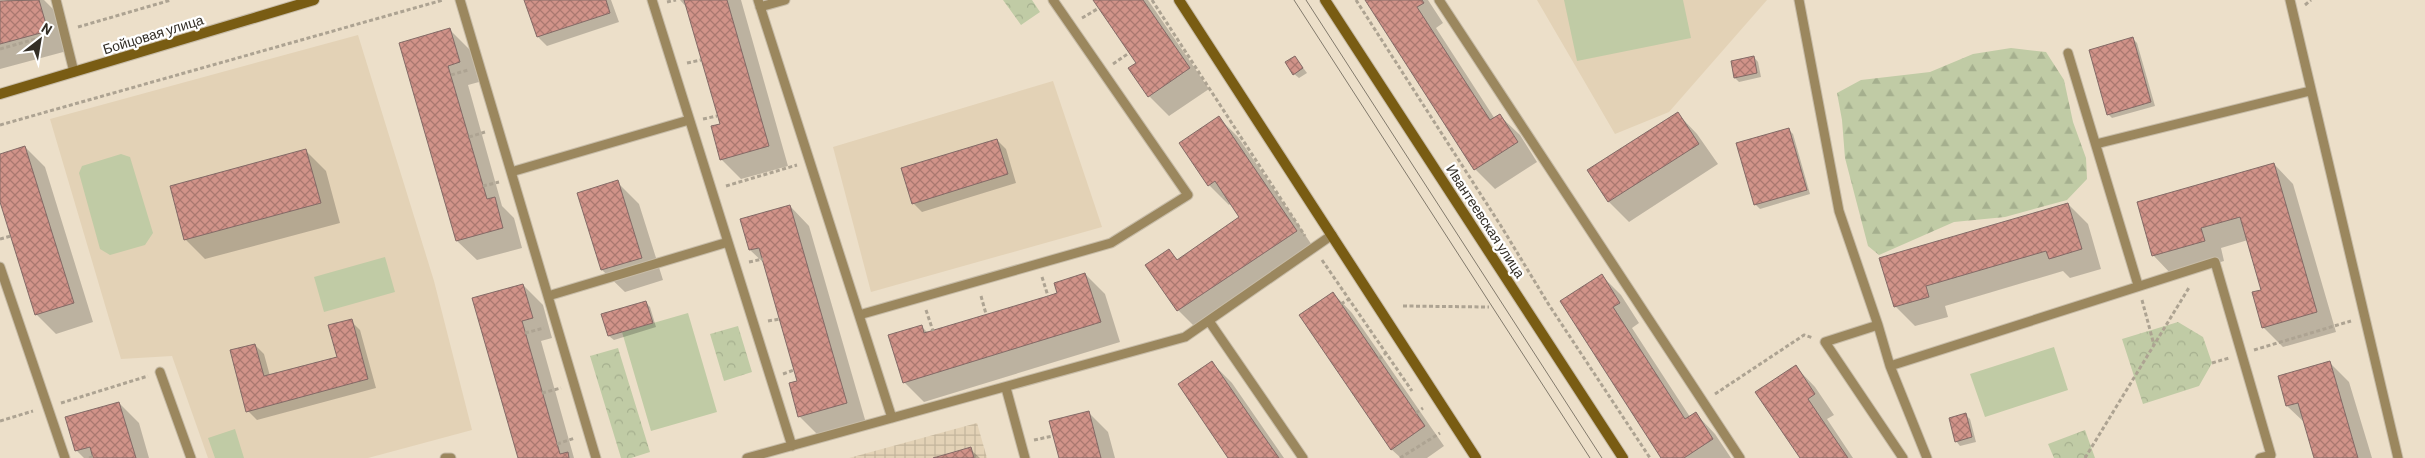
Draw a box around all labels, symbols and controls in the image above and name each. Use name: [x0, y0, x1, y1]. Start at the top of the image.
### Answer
street label: Бойцовая улица: [101, 11, 206, 57]
north arrow: [15, 15, 65, 65]
text: N: [39, 19, 55, 38]
street label: Ивантеевская улица: [1443, 161, 1529, 281]

